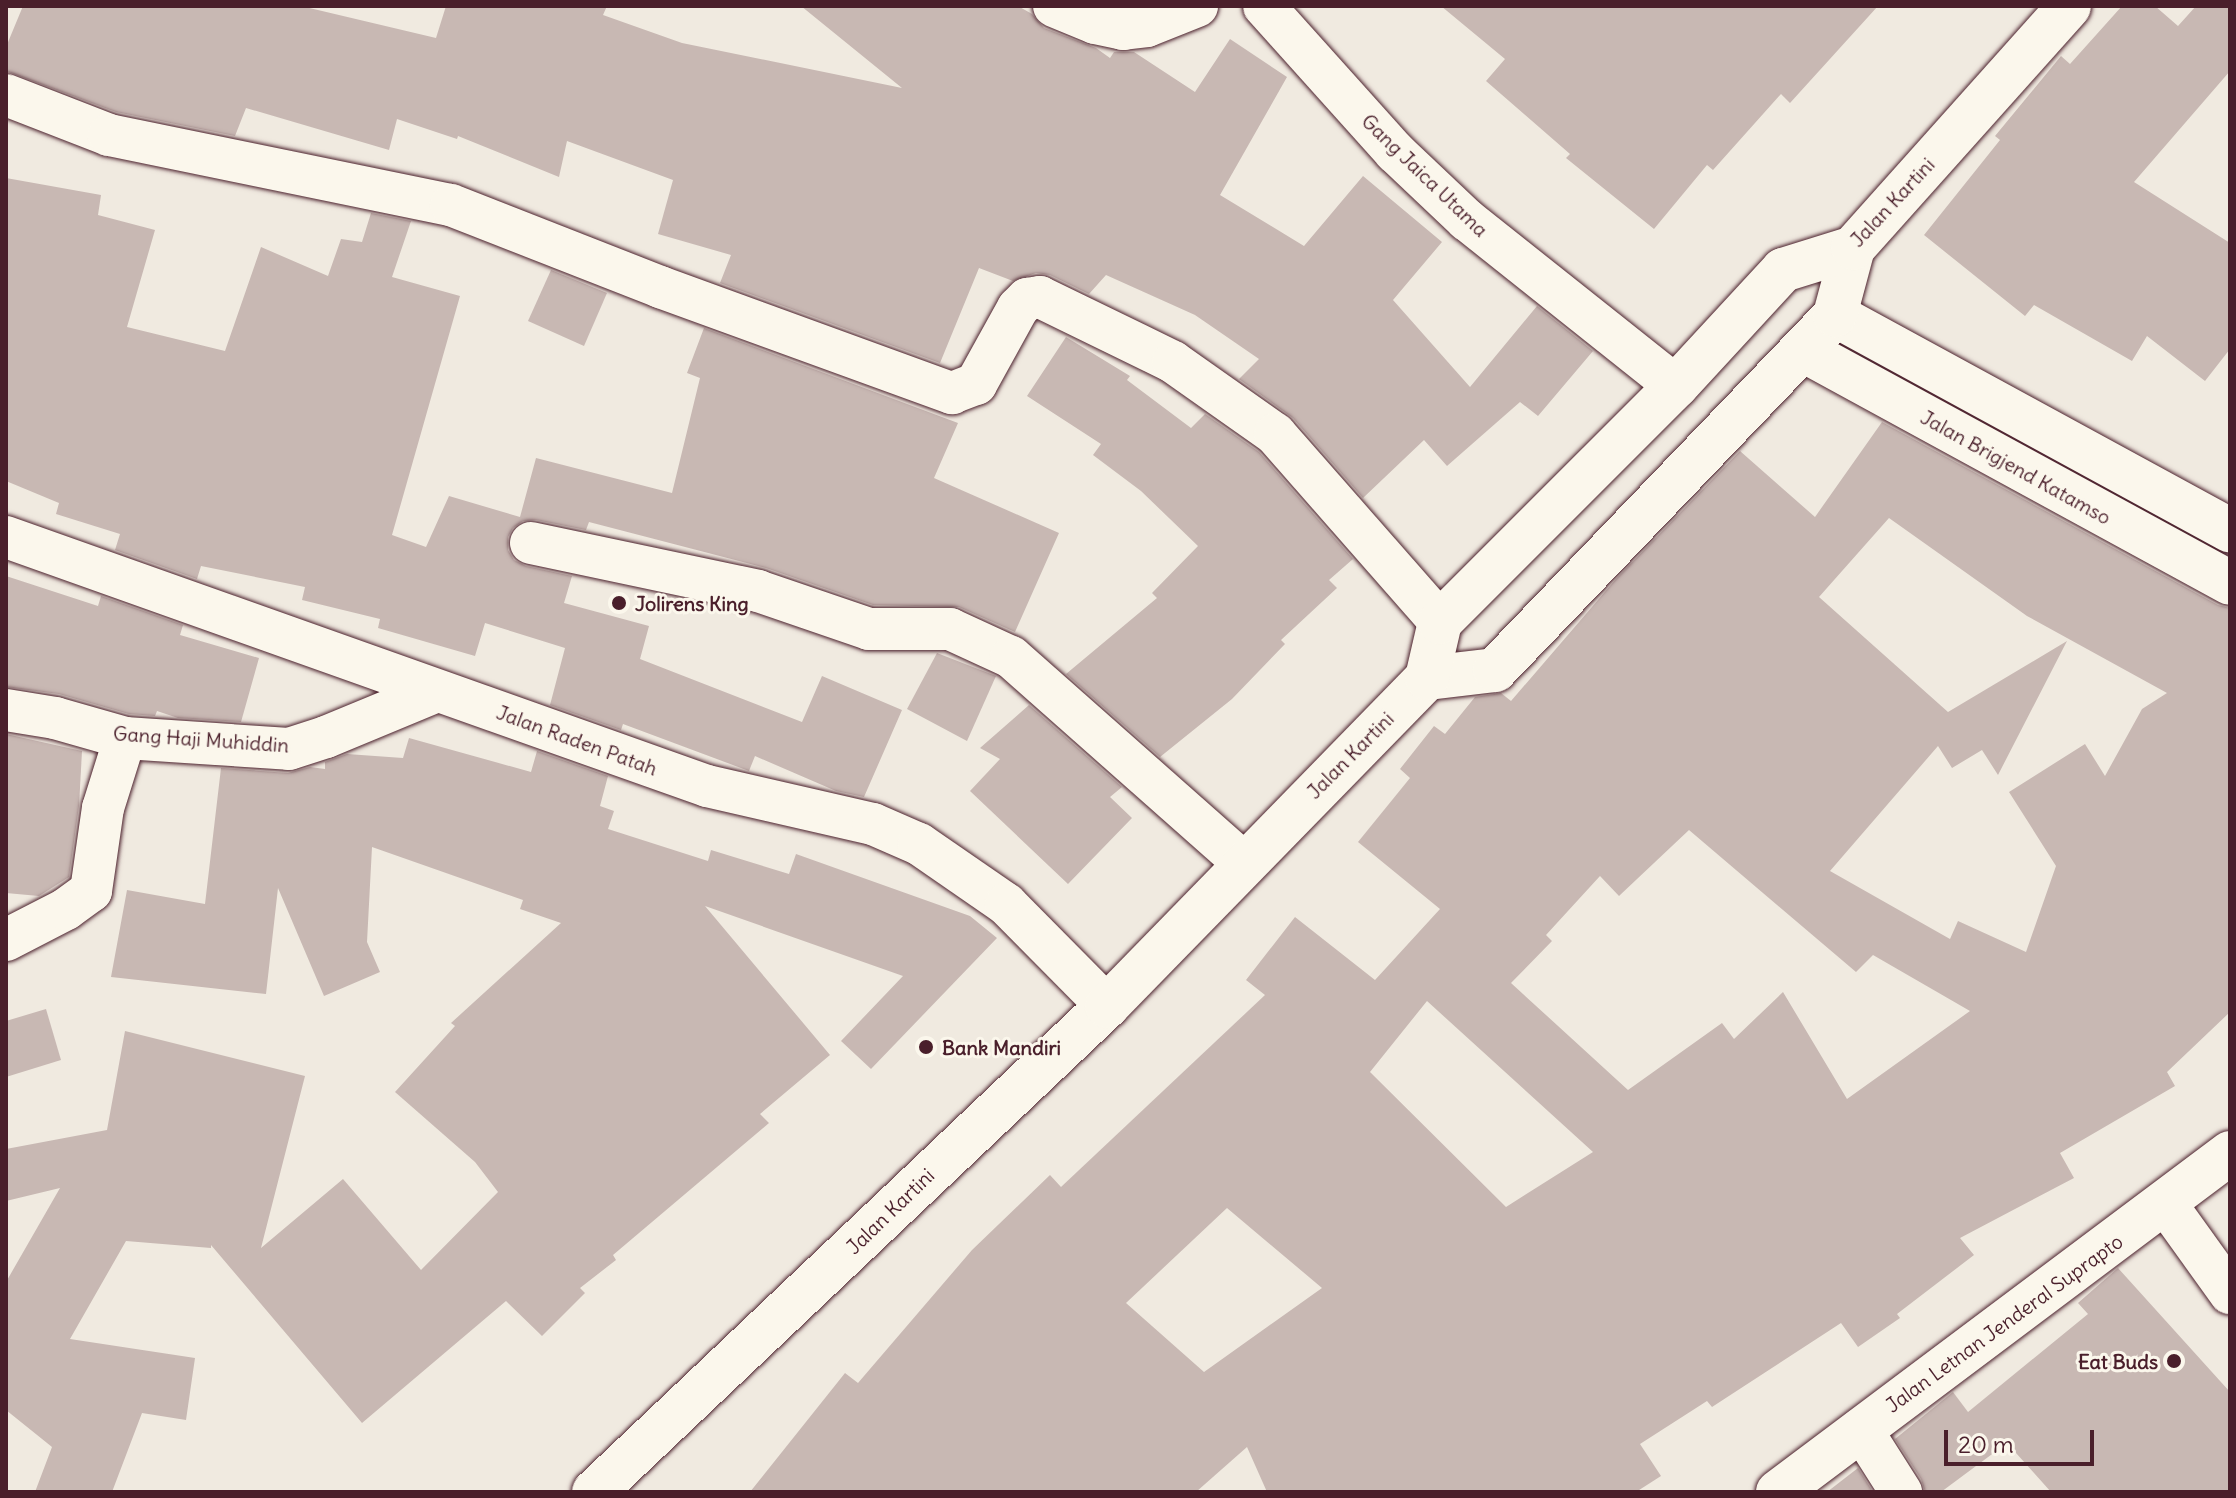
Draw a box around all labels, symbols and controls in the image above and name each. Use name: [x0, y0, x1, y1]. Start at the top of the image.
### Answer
street label: Gang Jaica Utama: [1357, 109, 1493, 241]
street label: Jalan Kartini: [1845, 153, 1939, 251]
street label: Jalan Brigjend Katamso: [1917, 405, 2115, 529]
place label: Jolirens King: [635, 591, 749, 615]
marker: Jolirens King: [610, 594, 628, 612]
street label: Jalan Raden Patah: [493, 700, 661, 780]
street label: Jalan Kartini: [1302, 707, 1398, 803]
street label: Gang Haji Muhiddin: [112, 721, 290, 757]
place label: Bank Mandiri: [942, 1035, 1061, 1059]
marker: Bank Mandiri: [917, 1038, 935, 1056]
street label: Jalan Kartini: [841, 1163, 939, 1259]
street label: Jalan Letnan Jenderal Suprapto: [1881, 1229, 2127, 1417]
place label: Eat Buds: [2078, 1349, 2158, 1373]
marker: Eat Buds: [2165, 1352, 2183, 1370]
scale bar: [1948, 1414, 2098, 1464]
text: 20 m: [1958, 1429, 2014, 1459]

